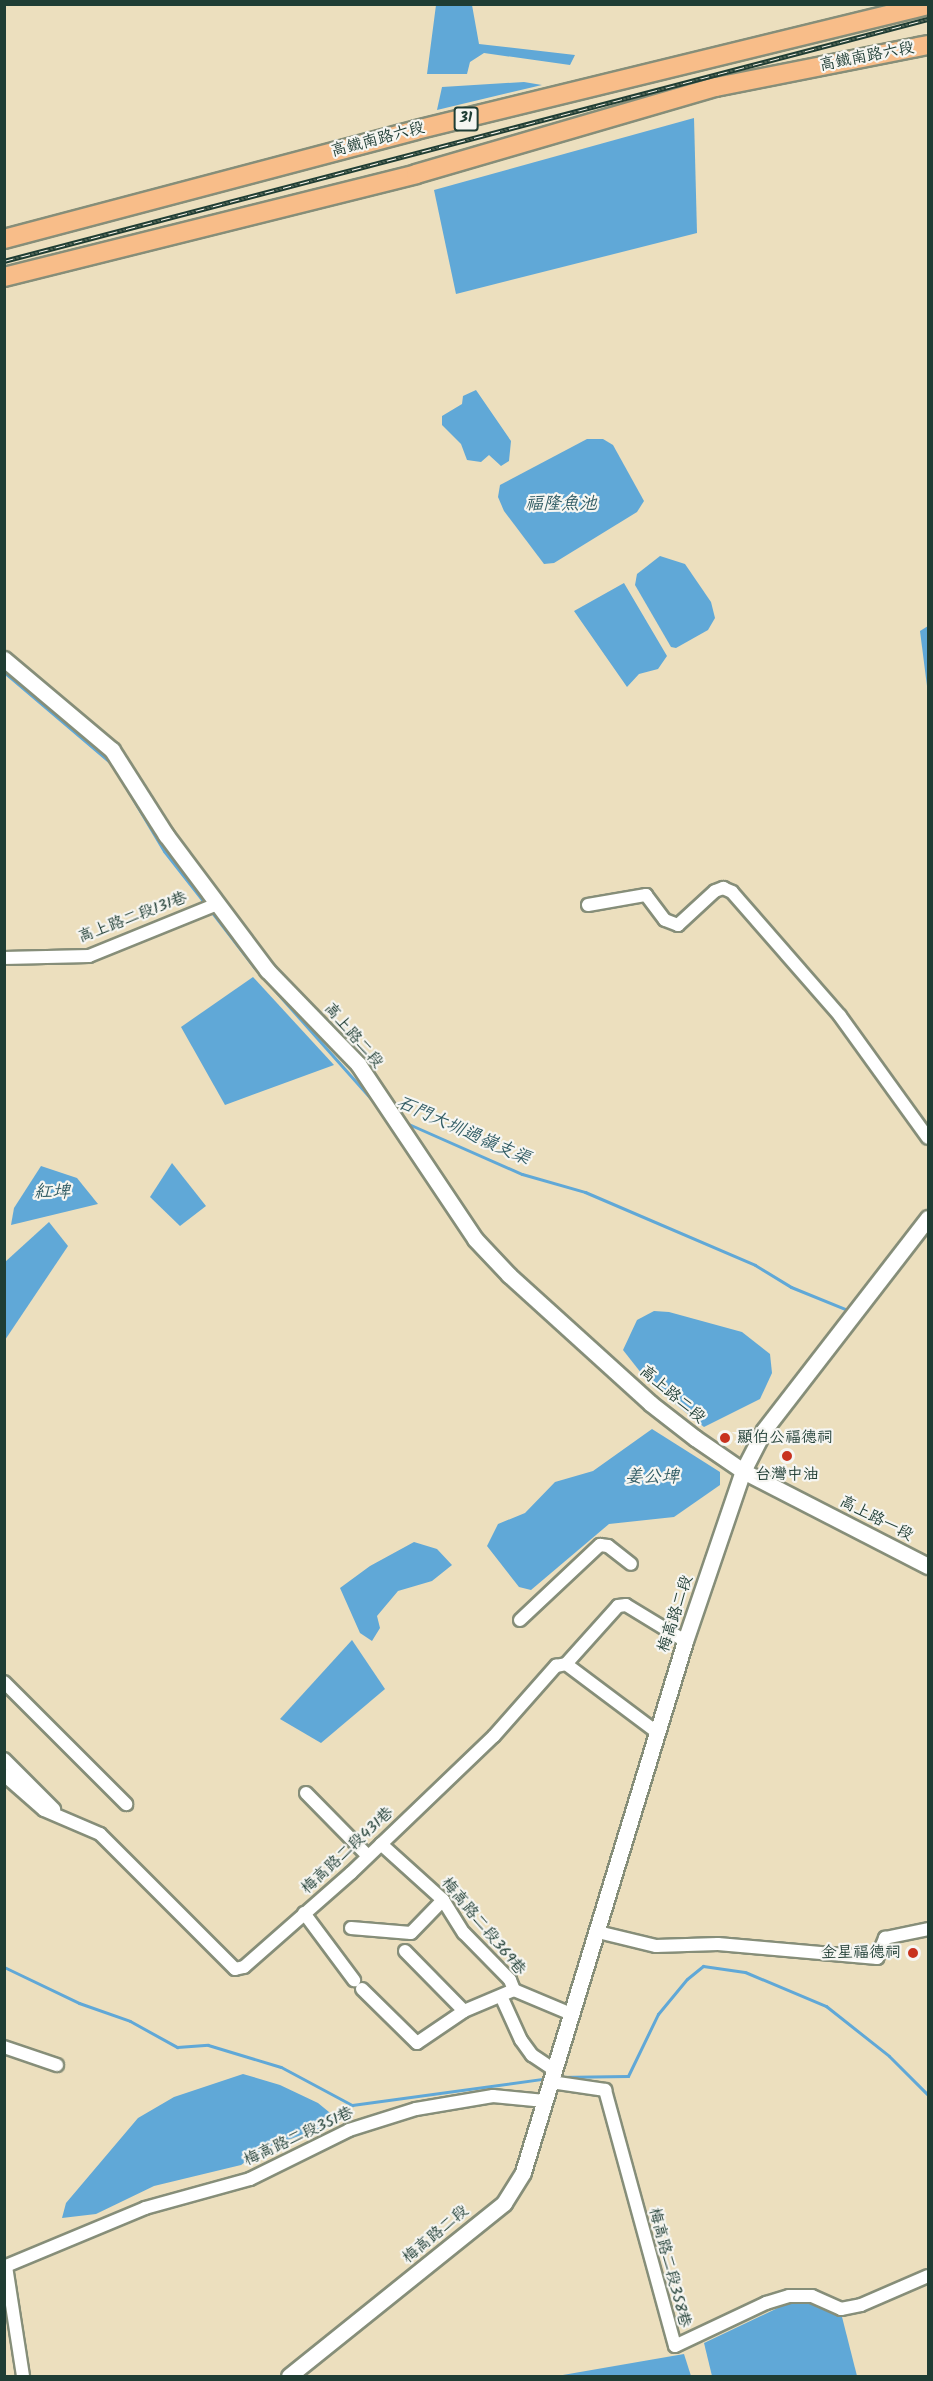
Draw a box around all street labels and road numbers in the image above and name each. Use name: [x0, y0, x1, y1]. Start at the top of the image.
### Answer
street label: 高鐵南路六段: [818, 38, 916, 76]
road number: 31: [452, 107, 480, 131]
street label: 高鐵南路六段: [329, 118, 427, 162]
street label: 高上路二段131巷: [76, 888, 190, 948]
street label: 高上路二段: [320, 1000, 386, 1072]
street label: 高上路二段: [635, 1362, 709, 1428]
street label: 高上路一段: [836, 1492, 916, 1546]
street label: 梅高路二段: [655, 1573, 697, 1655]
street label: 梅高路二段431巷: [298, 1803, 398, 1899]
street label: 梅高路二段369巷: [436, 1874, 530, 1980]
street label: 梅高路二段351巷: [241, 2103, 357, 2171]
street label: 梅高路二段: [399, 2202, 473, 2268]
street label: 梅高路二段358巷: [644, 2206, 694, 2330]

